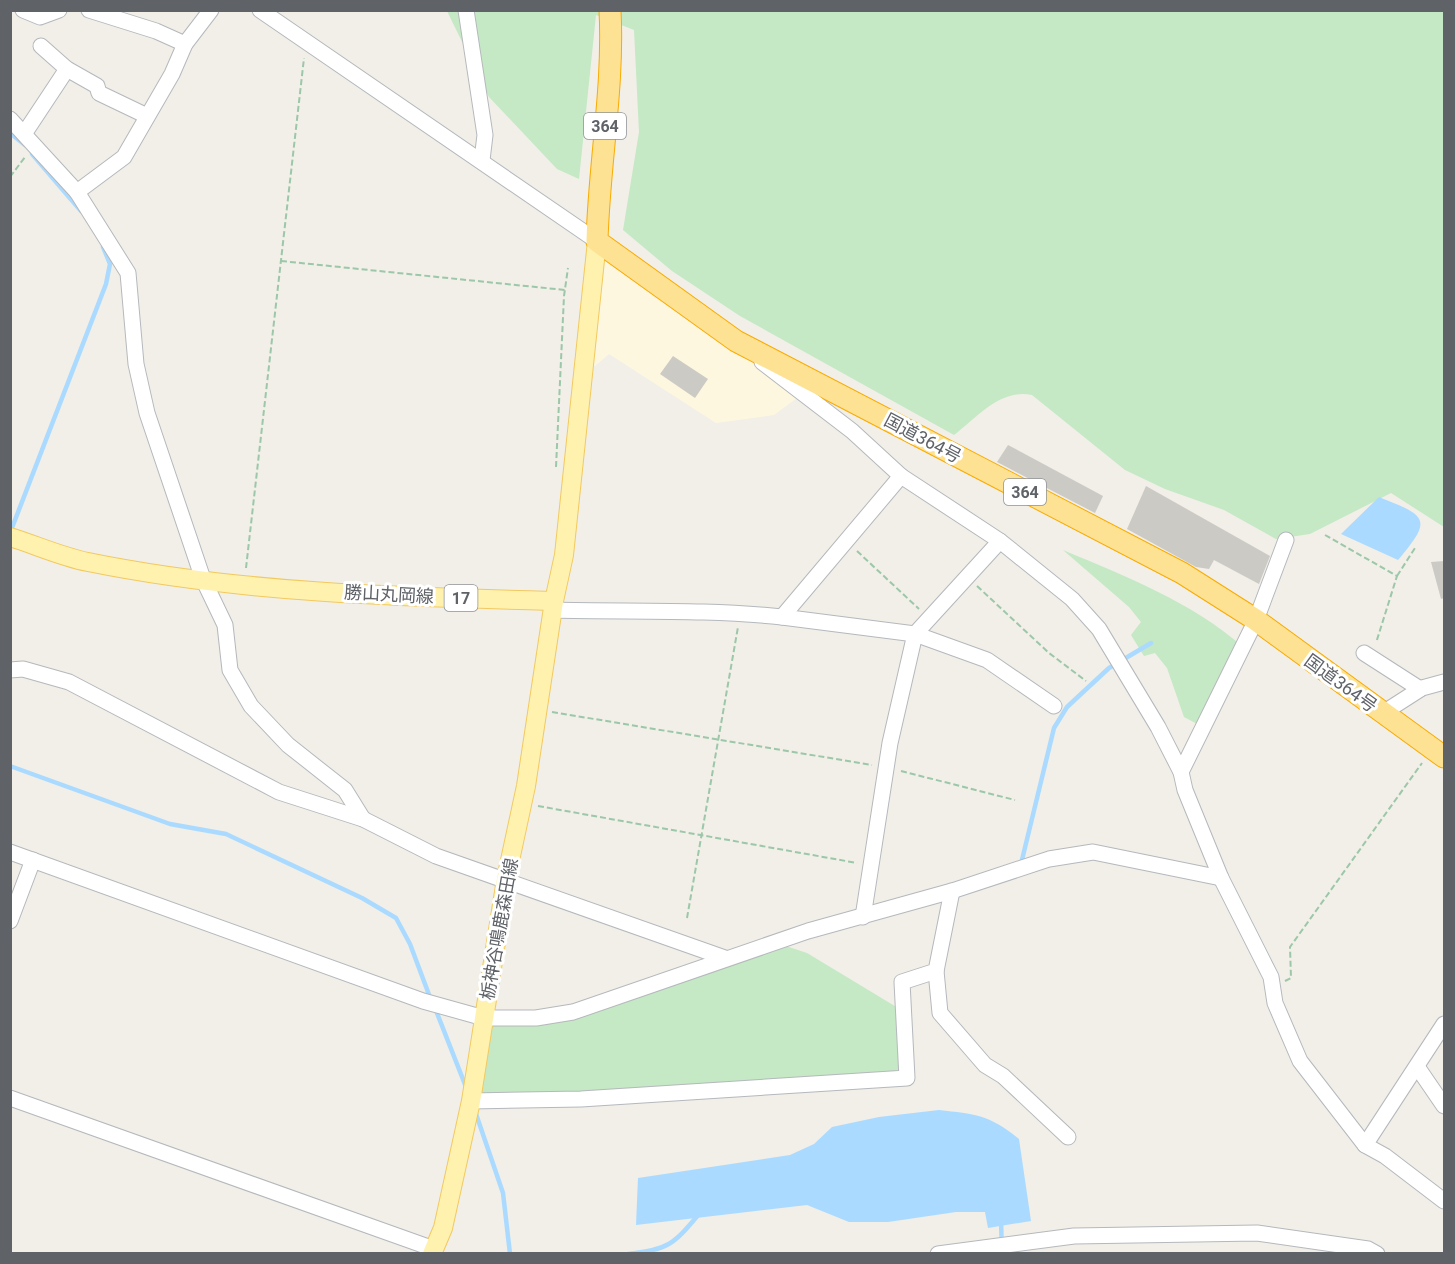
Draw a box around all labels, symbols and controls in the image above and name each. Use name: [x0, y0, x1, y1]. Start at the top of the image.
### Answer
road number: 364: [584, 113, 626, 139]
street label: 国道364号: [881, 409, 965, 467]
road number: 364: [1004, 479, 1046, 505]
street label: 勝山丸岡線: [344, 581, 434, 607]
road number: 17: [444, 585, 478, 611]
street label: 国道364号: [1301, 650, 1381, 716]
street label: 栃神谷鳴鹿森田線: [476, 856, 522, 1002]

